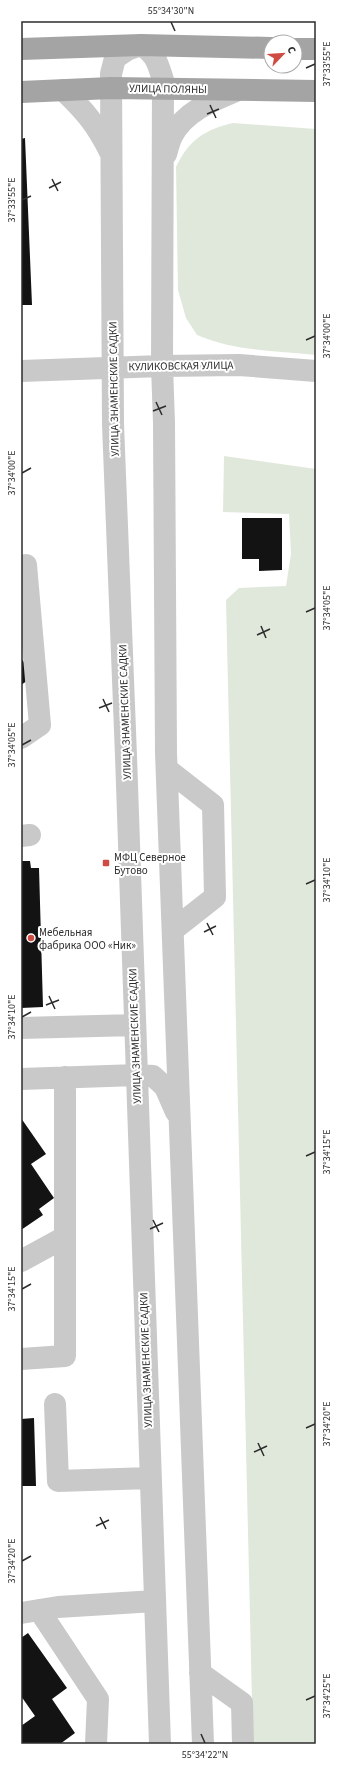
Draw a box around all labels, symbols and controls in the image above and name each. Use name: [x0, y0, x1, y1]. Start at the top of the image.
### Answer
text: 55°34'30"N: [148, 4, 194, 18]
north arrow: [263, 34, 303, 74]
text: 37°33'55"E: [320, 41, 334, 87]
text: С: [283, 44, 300, 57]
street label: УЛИЦА ПОЛЯНЫ: [129, 81, 207, 97]
text: 37°33'55"E: [5, 177, 19, 223]
text: 37°34'00"E: [320, 313, 334, 359]
street label: УЛИЦА ЗНАМЕНСКИЕ САДКИ: [105, 321, 123, 457]
street label: КУЛИКОВСКАЯ УЛИЦА: [128, 358, 234, 374]
text: 37°34'00"E: [5, 450, 19, 496]
text: 37°34'05"E: [320, 585, 334, 631]
street label: УЛИЦА ЗНАМЕНСКИЕ САДКИ: [115, 644, 135, 780]
text: 37°34'05"E: [5, 722, 19, 768]
place label: МФЦ Северное Бутово: [114, 850, 186, 878]
text: 37°34'10"E: [320, 857, 334, 903]
marker: МФЦ Северное Бутово: [101, 858, 111, 868]
place label: Мебельная фабрика ООО «Ник»: [39, 925, 136, 953]
marker: Мебельная фабрика ООО «Ник»: [26, 933, 36, 943]
street label: УЛИЦА ЗНАМЕНСКИЕ САДКИ: [125, 968, 145, 1104]
text: 37°34'10"E: [5, 994, 19, 1040]
text: 37°34'15"E: [320, 1129, 334, 1175]
text: 37°34'15"E: [5, 1266, 19, 1312]
street label: УЛИЦА ЗНАМЕНСКИЕ САДКИ: [136, 1292, 156, 1428]
text: 37°34'20"E: [320, 1401, 334, 1447]
text: 37°34'20"E: [5, 1538, 19, 1584]
text: 37°34'25"E: [320, 1673, 334, 1719]
text: 55°34'22"N: [182, 1748, 228, 1762]

